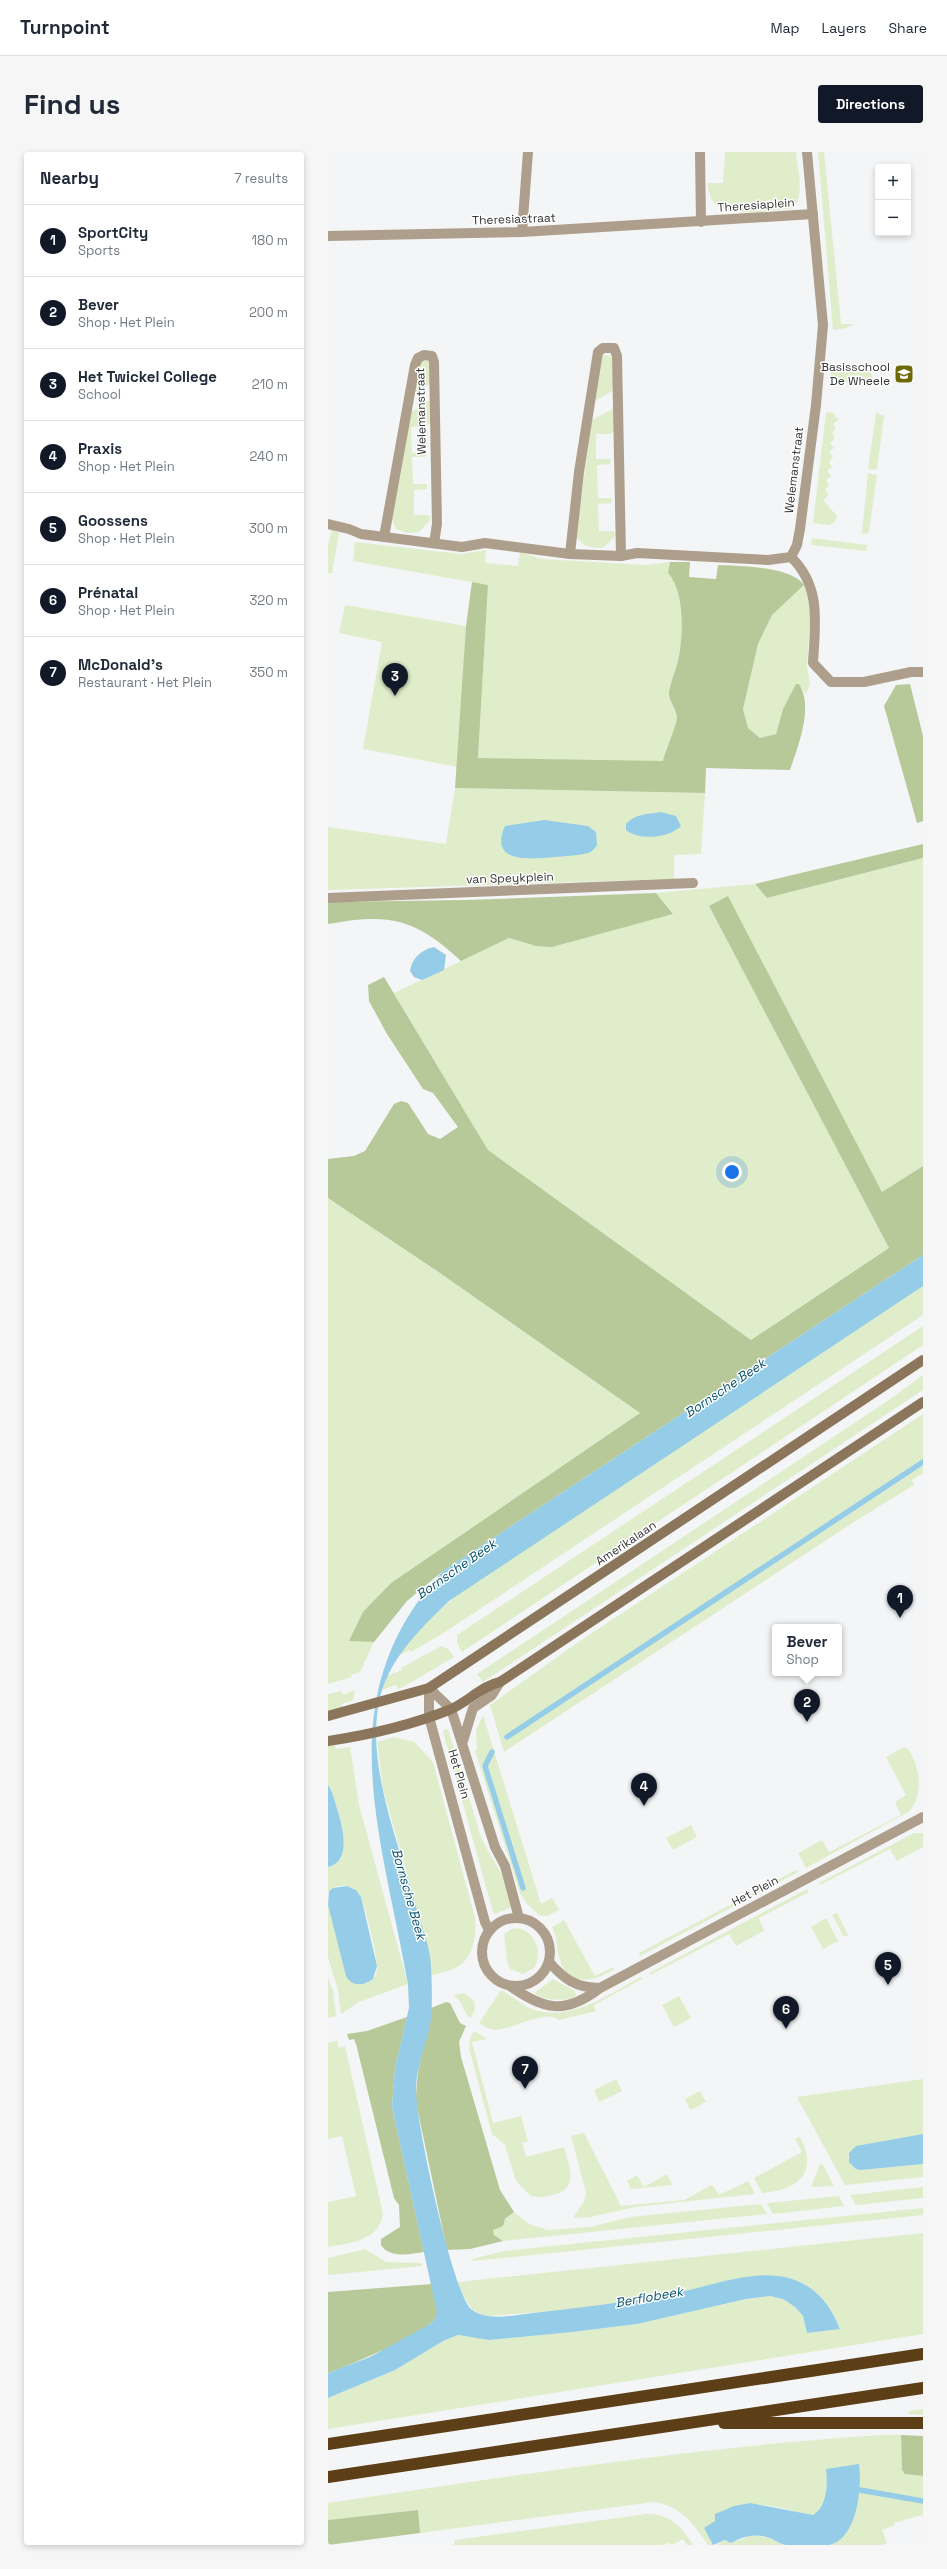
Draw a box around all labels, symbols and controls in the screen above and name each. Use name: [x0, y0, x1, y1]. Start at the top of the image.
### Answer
text: Turnpoint: [20, 15, 110, 40]
text: Map: [770, 19, 800, 37]
text: Layers: [822, 19, 866, 37]
text: Share: [888, 19, 927, 37]
button: Directions: [818, 85, 923, 123]
text: Find us: [24, 86, 121, 122]
map controls: [875, 164, 911, 236]
button: +: [875, 164, 911, 200]
text: Nearby: [40, 167, 99, 189]
text: 7 results: [234, 170, 288, 187]
street label: Theresiaplein: [717, 194, 795, 216]
button: −: [875, 200, 911, 236]
street label: Theresiastraat: [472, 210, 556, 228]
text: SportCity: [78, 223, 148, 242]
text: 1: [50, 232, 56, 249]
text: 180 m: [252, 232, 288, 249]
text: Sports: [78, 242, 120, 259]
text: Bever: [78, 295, 119, 314]
text: 2: [49, 304, 57, 321]
text: 200 m: [249, 304, 288, 321]
text: Shop · Het Plein: [78, 314, 175, 331]
place label: Basisschool De Wheele: [821, 359, 890, 389]
school or university icon: Basisschool De Wheele: [893, 363, 915, 385]
text: Het Twickel College: [78, 367, 217, 386]
street label: Welemanstraat: [412, 367, 430, 455]
text: 3: [49, 376, 57, 393]
text: 210 m: [252, 376, 288, 393]
text: School: [78, 386, 121, 403]
street label: Welemanstraat: [781, 426, 807, 514]
text: Praxis: [78, 439, 122, 458]
text: 4: [49, 448, 57, 465]
text: 240 m: [250, 448, 288, 465]
text: Shop · Het Plein: [78, 458, 175, 475]
text: Goossens: [78, 511, 148, 530]
text: 5: [49, 520, 57, 537]
text: 300 m: [249, 520, 288, 537]
text: Shop · Het Plein: [78, 530, 175, 547]
text: Prénatal: [78, 583, 138, 602]
text: 6: [49, 592, 57, 609]
text: 320 m: [249, 592, 288, 609]
text: Shop · Het Plein: [78, 602, 175, 619]
text: McDonald's: [78, 655, 163, 674]
pin: 3: [382, 663, 408, 696]
text: 7: [49, 664, 57, 681]
text: 350 m: [250, 664, 288, 681]
text: Restaurant · Het Plein: [78, 674, 212, 691]
street label: van Speykplein: [466, 868, 554, 888]
your location: [722, 1162, 742, 1182]
water label: Bornsche Beek: [681, 1354, 770, 1421]
street label: Amerikalaan: [593, 1517, 659, 1569]
water label: Bornsche Beek: [413, 1534, 501, 1603]
pin: 1: [887, 1585, 913, 1618]
popup: [772, 1624, 842, 1676]
text: Bever: [786, 1632, 828, 1651]
text: Shop: [786, 1651, 819, 1668]
pin: 2: [794, 1689, 820, 1722]
street label: Het Plein: [444, 1747, 474, 1801]
pin: 4: [631, 1773, 657, 1806]
water label: Bornsche Beek: [388, 1846, 431, 1944]
street label: Het Plein: [729, 1872, 781, 1910]
pin: 5: [875, 1952, 901, 1985]
pin: 6: [773, 1996, 799, 2029]
pin: 7: [512, 2056, 538, 2089]
water label: Berflobeek: [614, 2282, 686, 2311]

